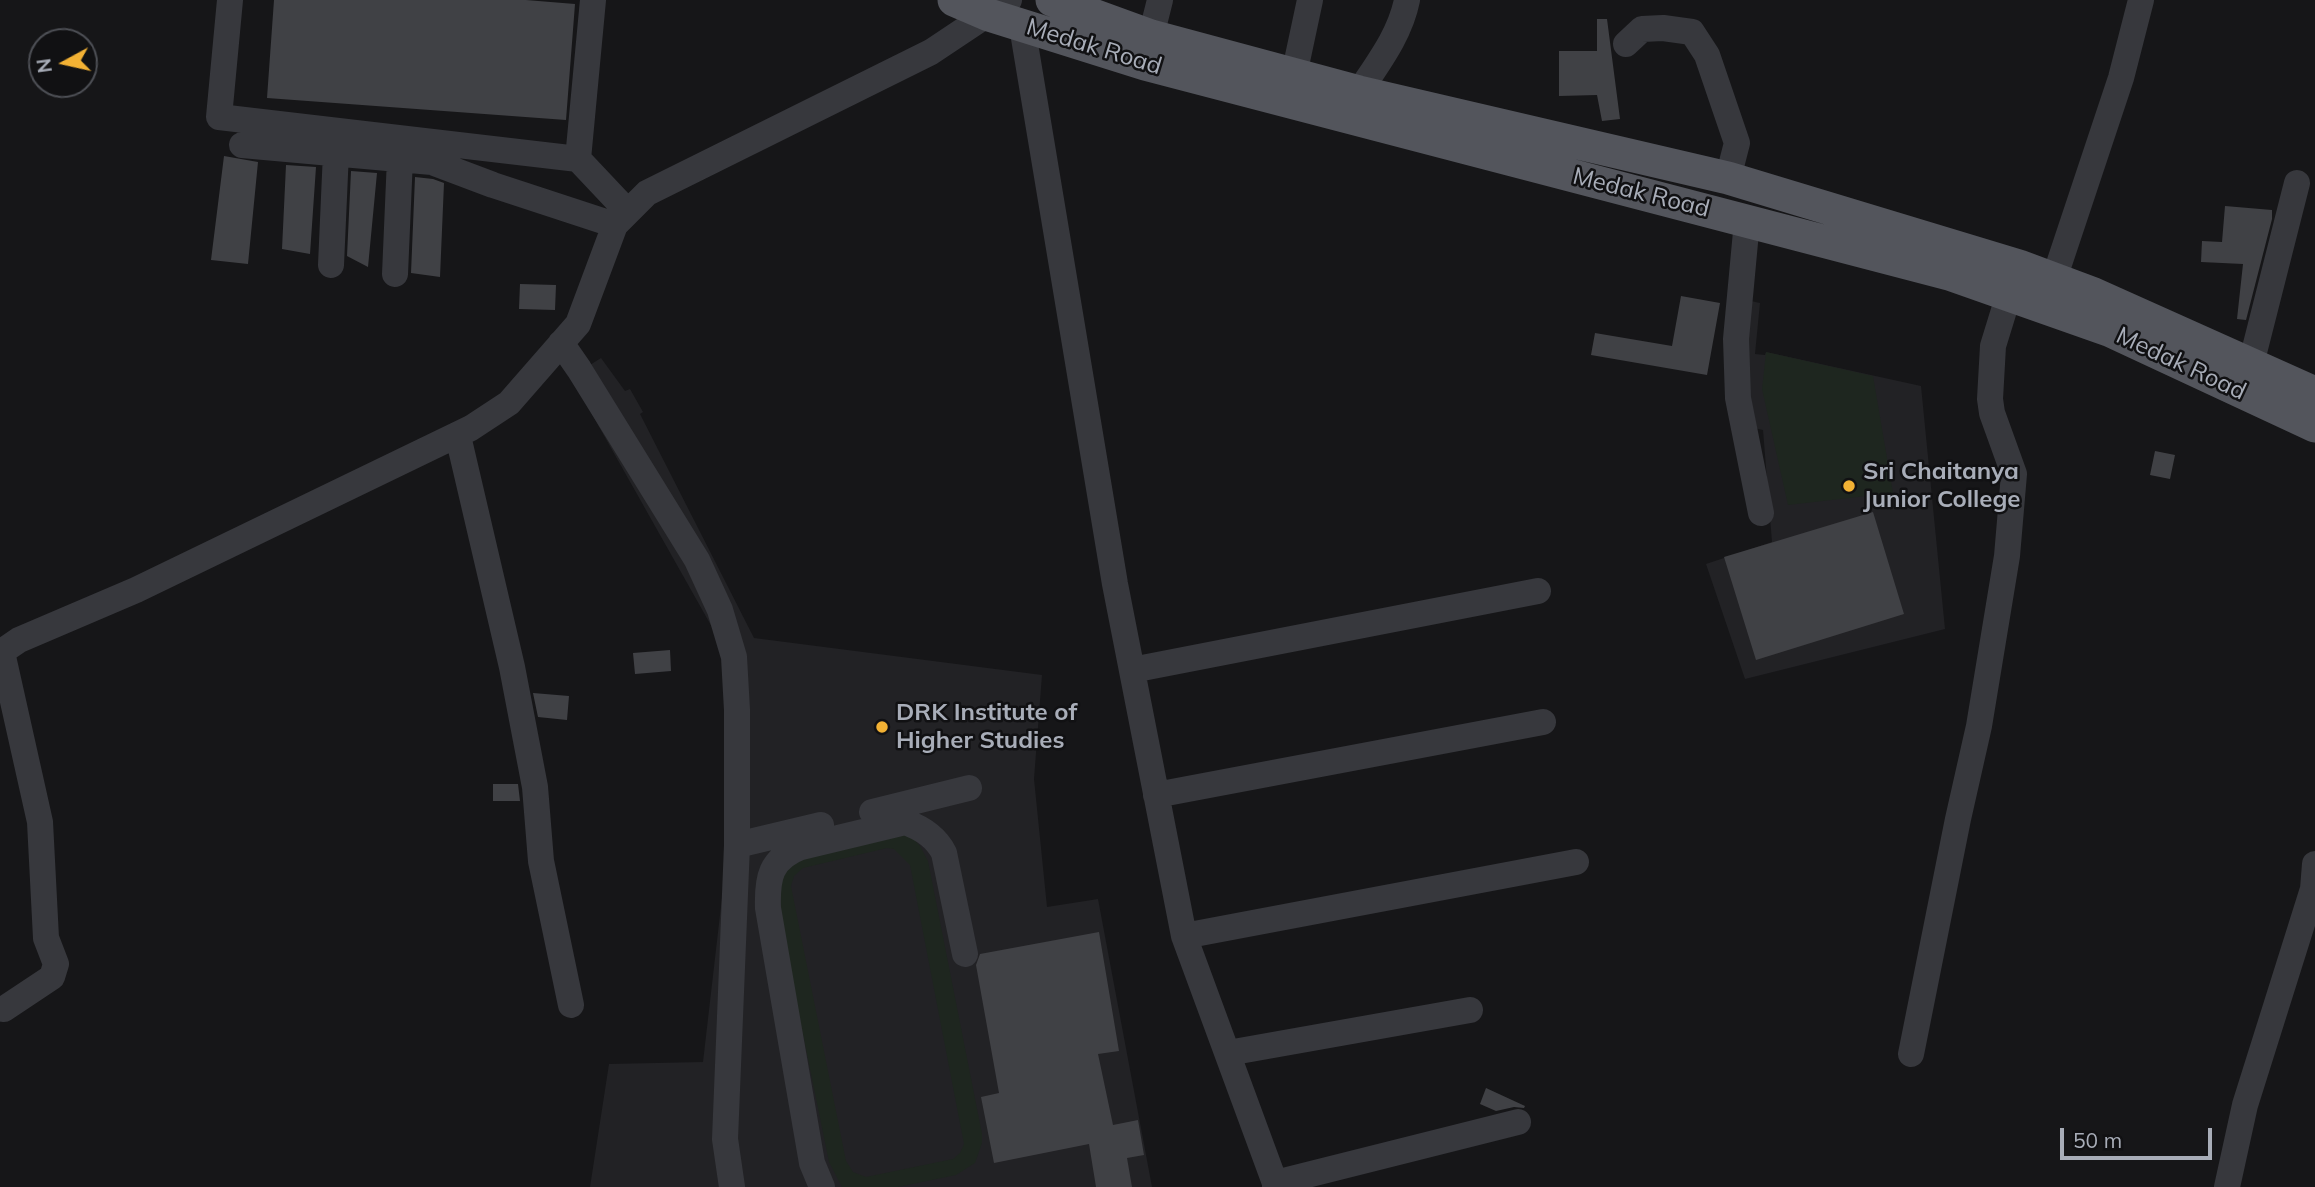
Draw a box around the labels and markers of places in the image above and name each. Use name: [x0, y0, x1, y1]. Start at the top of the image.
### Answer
place label: Sri Chaitanya Junior College: [1863, 458, 2021, 514]
marker: Sri Chaitanya Junior College: [1841, 478, 1857, 494]
place label: DRK Institute of Higher Studies: [896, 699, 1077, 755]
marker: DRK Institute of Higher Studies: [874, 719, 890, 735]

